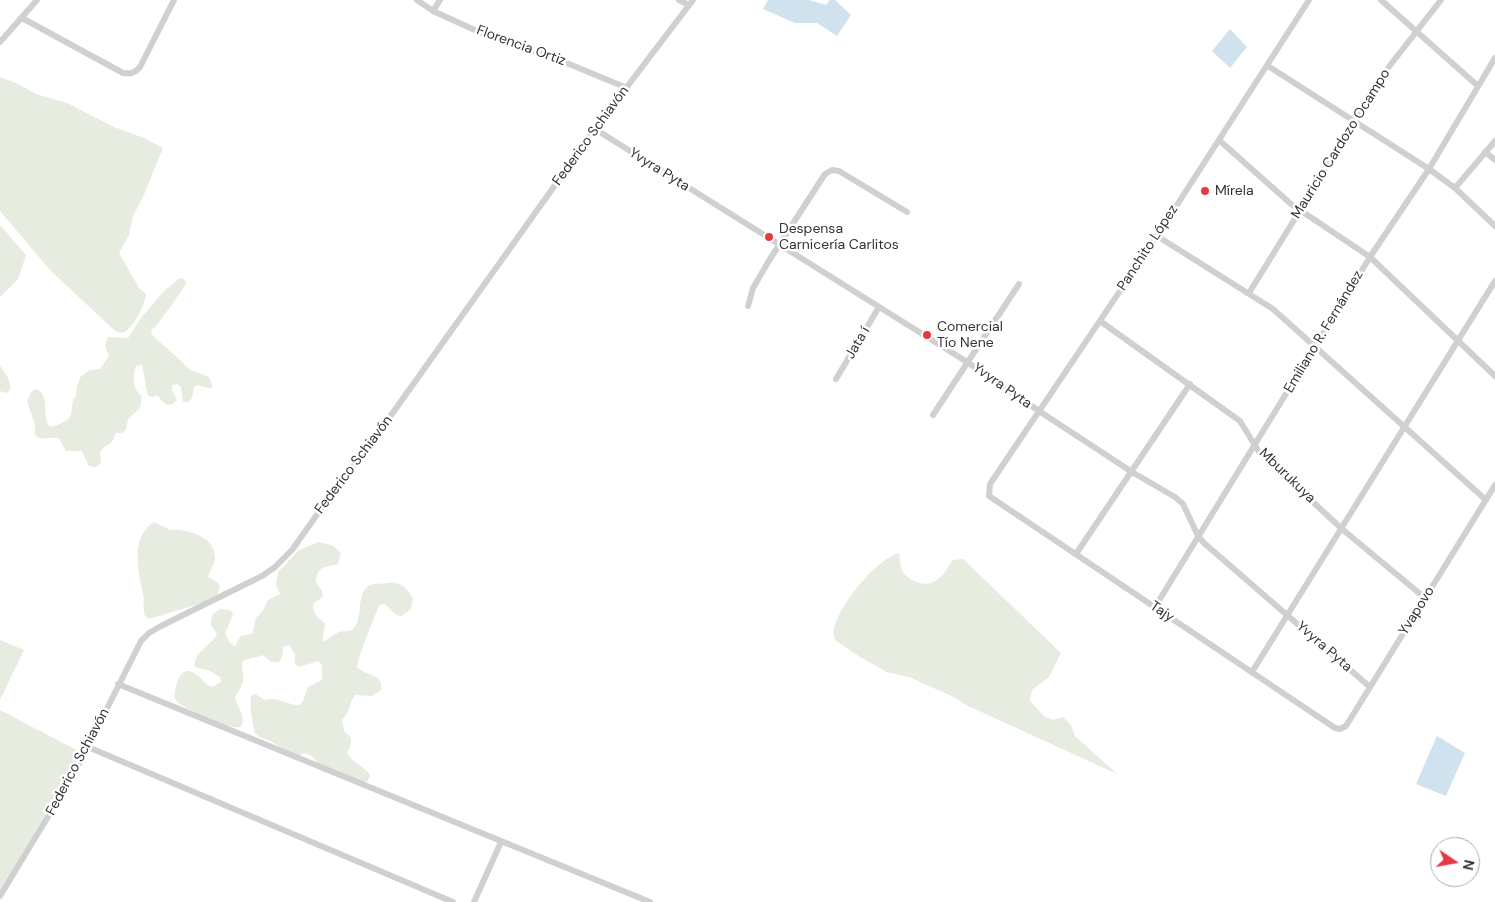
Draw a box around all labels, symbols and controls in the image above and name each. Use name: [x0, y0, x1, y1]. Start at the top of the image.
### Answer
street label: Florencia Ortiz: [474, 22, 568, 70]
street label: Mauricio Cardozo Ocampo: [1288, 66, 1394, 222]
street label: Federico Schiavón: [549, 83, 633, 189]
street label: Yvyra Pyta: [626, 145, 692, 195]
place label: Mírela: [1215, 183, 1253, 199]
marker: Mírela: [1199, 185, 1211, 197]
street label: Panchito López: [1114, 202, 1182, 294]
place label: Despensa Carnicería Carlitos: [779, 221, 899, 253]
marker: Despensa Carnicería Carlitos: [763, 231, 775, 243]
street label: Emiliano R. Fernández: [1281, 268, 1367, 396]
place label: Comercial Tío Nene: [937, 319, 1003, 352]
street label: Jata í: [842, 324, 874, 362]
marker: Comercial Tío Nene: [921, 329, 933, 341]
street label: Yvyra Pyta: [969, 360, 1035, 412]
street label: Federico Schiavón: [312, 413, 396, 517]
street label: Mburukuya: [1255, 445, 1319, 507]
street label: Yvapovo: [1396, 584, 1438, 638]
street label: Tajy: [1147, 598, 1177, 626]
street label: Yvyra Pyta: [1293, 618, 1355, 676]
street label: Federico Schiavón: [43, 706, 113, 818]
north arrow: [1430, 837, 1480, 887]
text: N: [1459, 858, 1479, 872]

